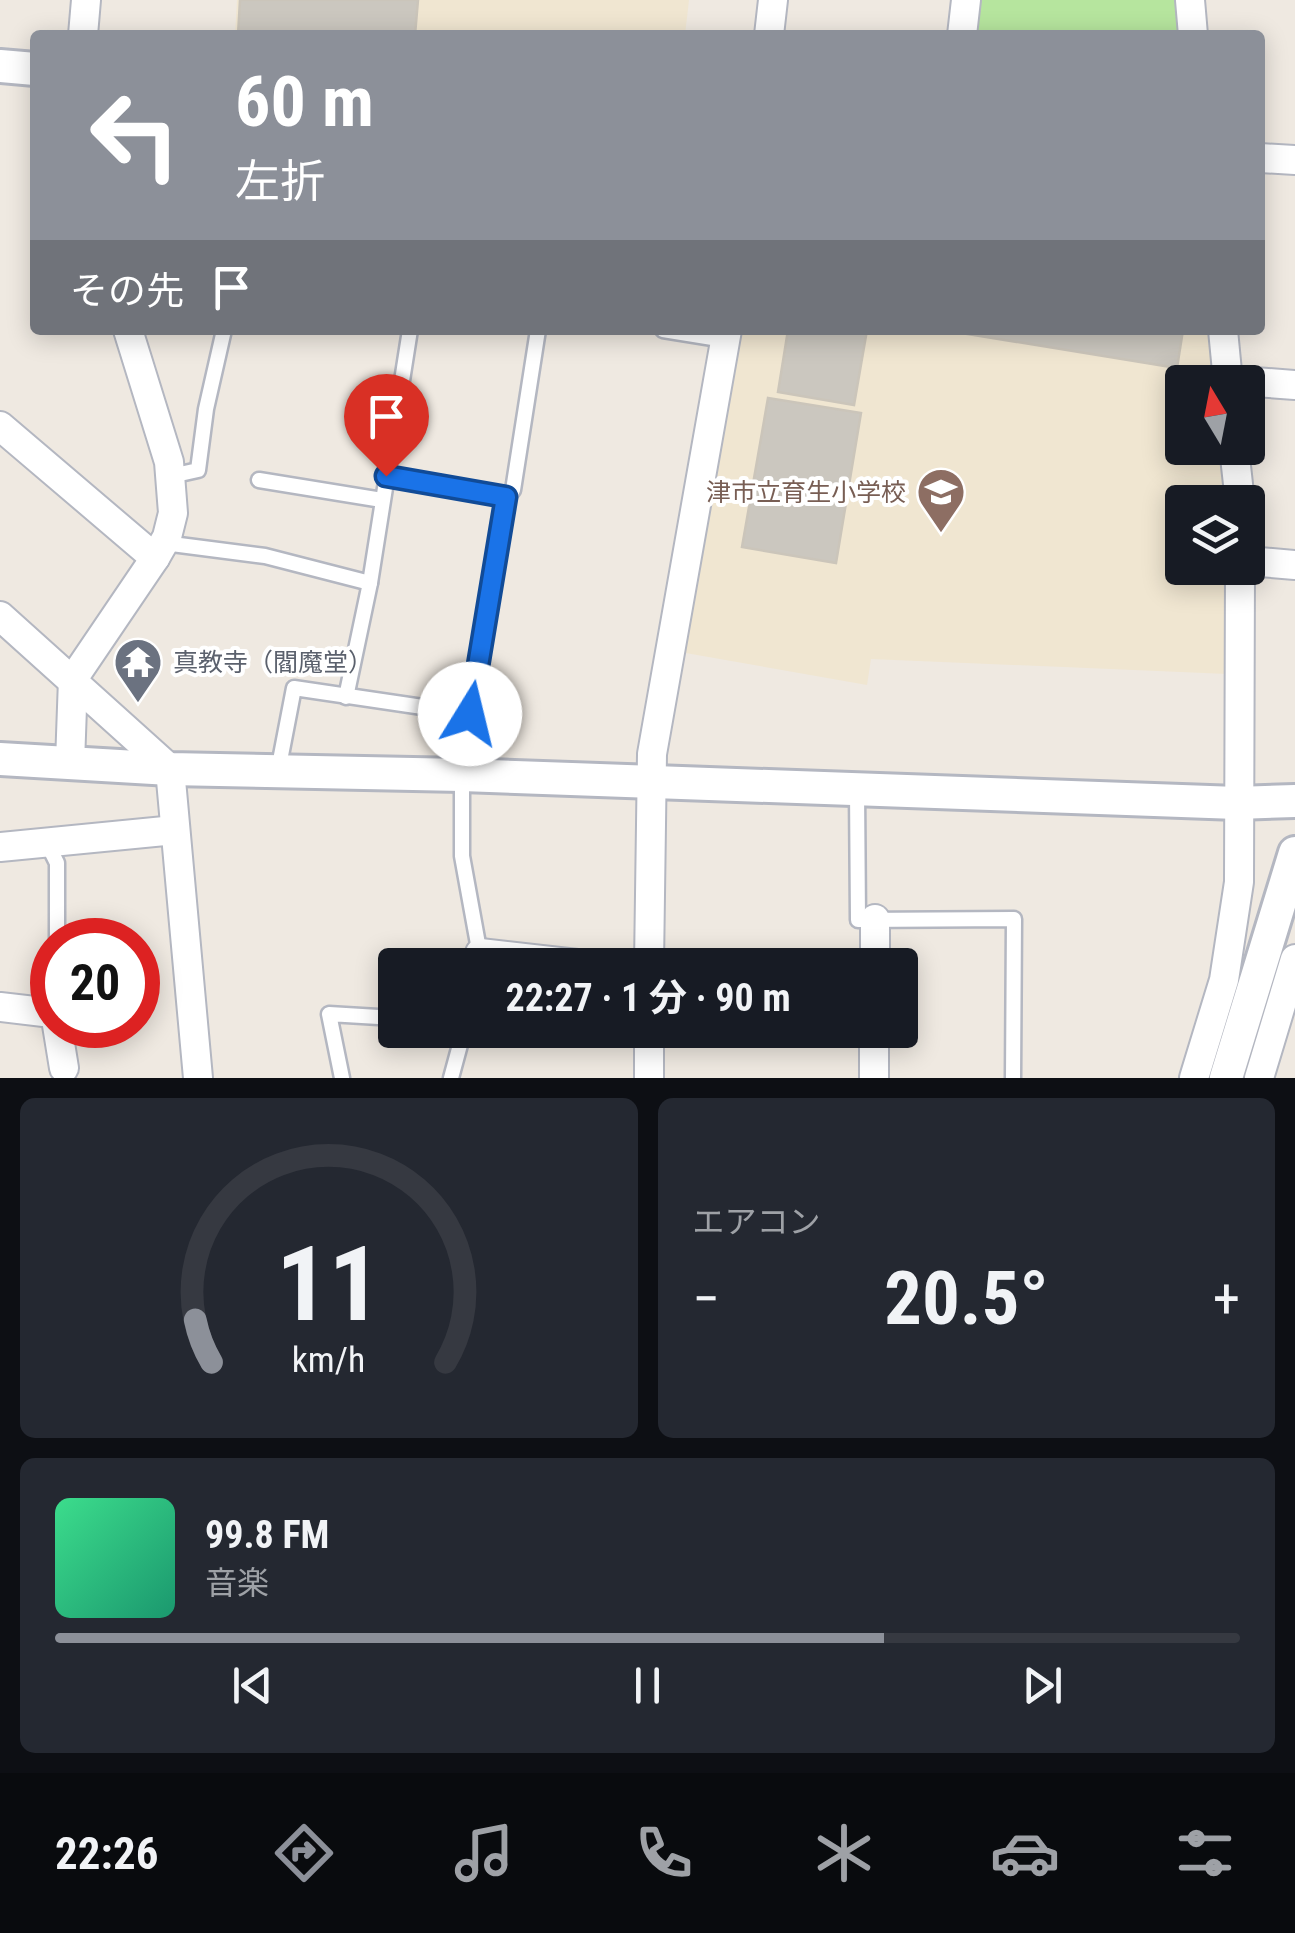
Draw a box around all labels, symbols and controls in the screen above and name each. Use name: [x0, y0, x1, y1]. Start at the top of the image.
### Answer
text: 60 m: [235, 61, 374, 143]
icon: left: [70, 70, 200, 200]
text: 左折: [235, 155, 325, 208]
icon: arrive: [204, 260, 259, 315]
text: その先: [70, 269, 184, 313]
north arrow: [1165, 365, 1265, 465]
map controls: [1165, 365, 1265, 585]
pin: [344, 374, 429, 477]
icon: arrive: [359, 389, 414, 444]
school or university icon: 津市立育生小学校: [915, 466, 967, 534]
place label: 津市立育生小学校: [706, 478, 906, 507]
button: layers: [1165, 485, 1265, 585]
temple icon: 真教寺（閻魔堂）: [112, 636, 164, 704]
place label: 真教寺（閻魔堂）: [173, 648, 373, 677]
position arrow: [418, 662, 522, 766]
speed limit sign: 20: [30, 918, 160, 1048]
text: 22:27 · 1 分 · 90 m: [505, 976, 791, 1020]
text: エアコン: [693, 1203, 821, 1241]
text: 11: [276, 1224, 381, 1345]
text: 20.5°: [884, 1254, 1049, 1342]
text: −: [693, 1267, 720, 1331]
text: +: [1213, 1267, 1240, 1331]
text: km/h: [292, 1339, 366, 1381]
text: 99.8 FM: [205, 1513, 329, 1557]
text: 音楽: [205, 1564, 269, 1602]
icon: previous: [225, 1658, 280, 1713]
icon: pause: [620, 1658, 675, 1713]
icon: next: [1015, 1658, 1070, 1713]
icon: directions: [269, 1818, 339, 1888]
icon: music: [449, 1818, 519, 1888]
icon: phone: [629, 1818, 699, 1888]
icon: climate: [809, 1818, 879, 1888]
icon: car: [990, 1818, 1060, 1888]
icon: filters: [1170, 1818, 1240, 1888]
text: 22:26: [55, 1827, 158, 1880]

